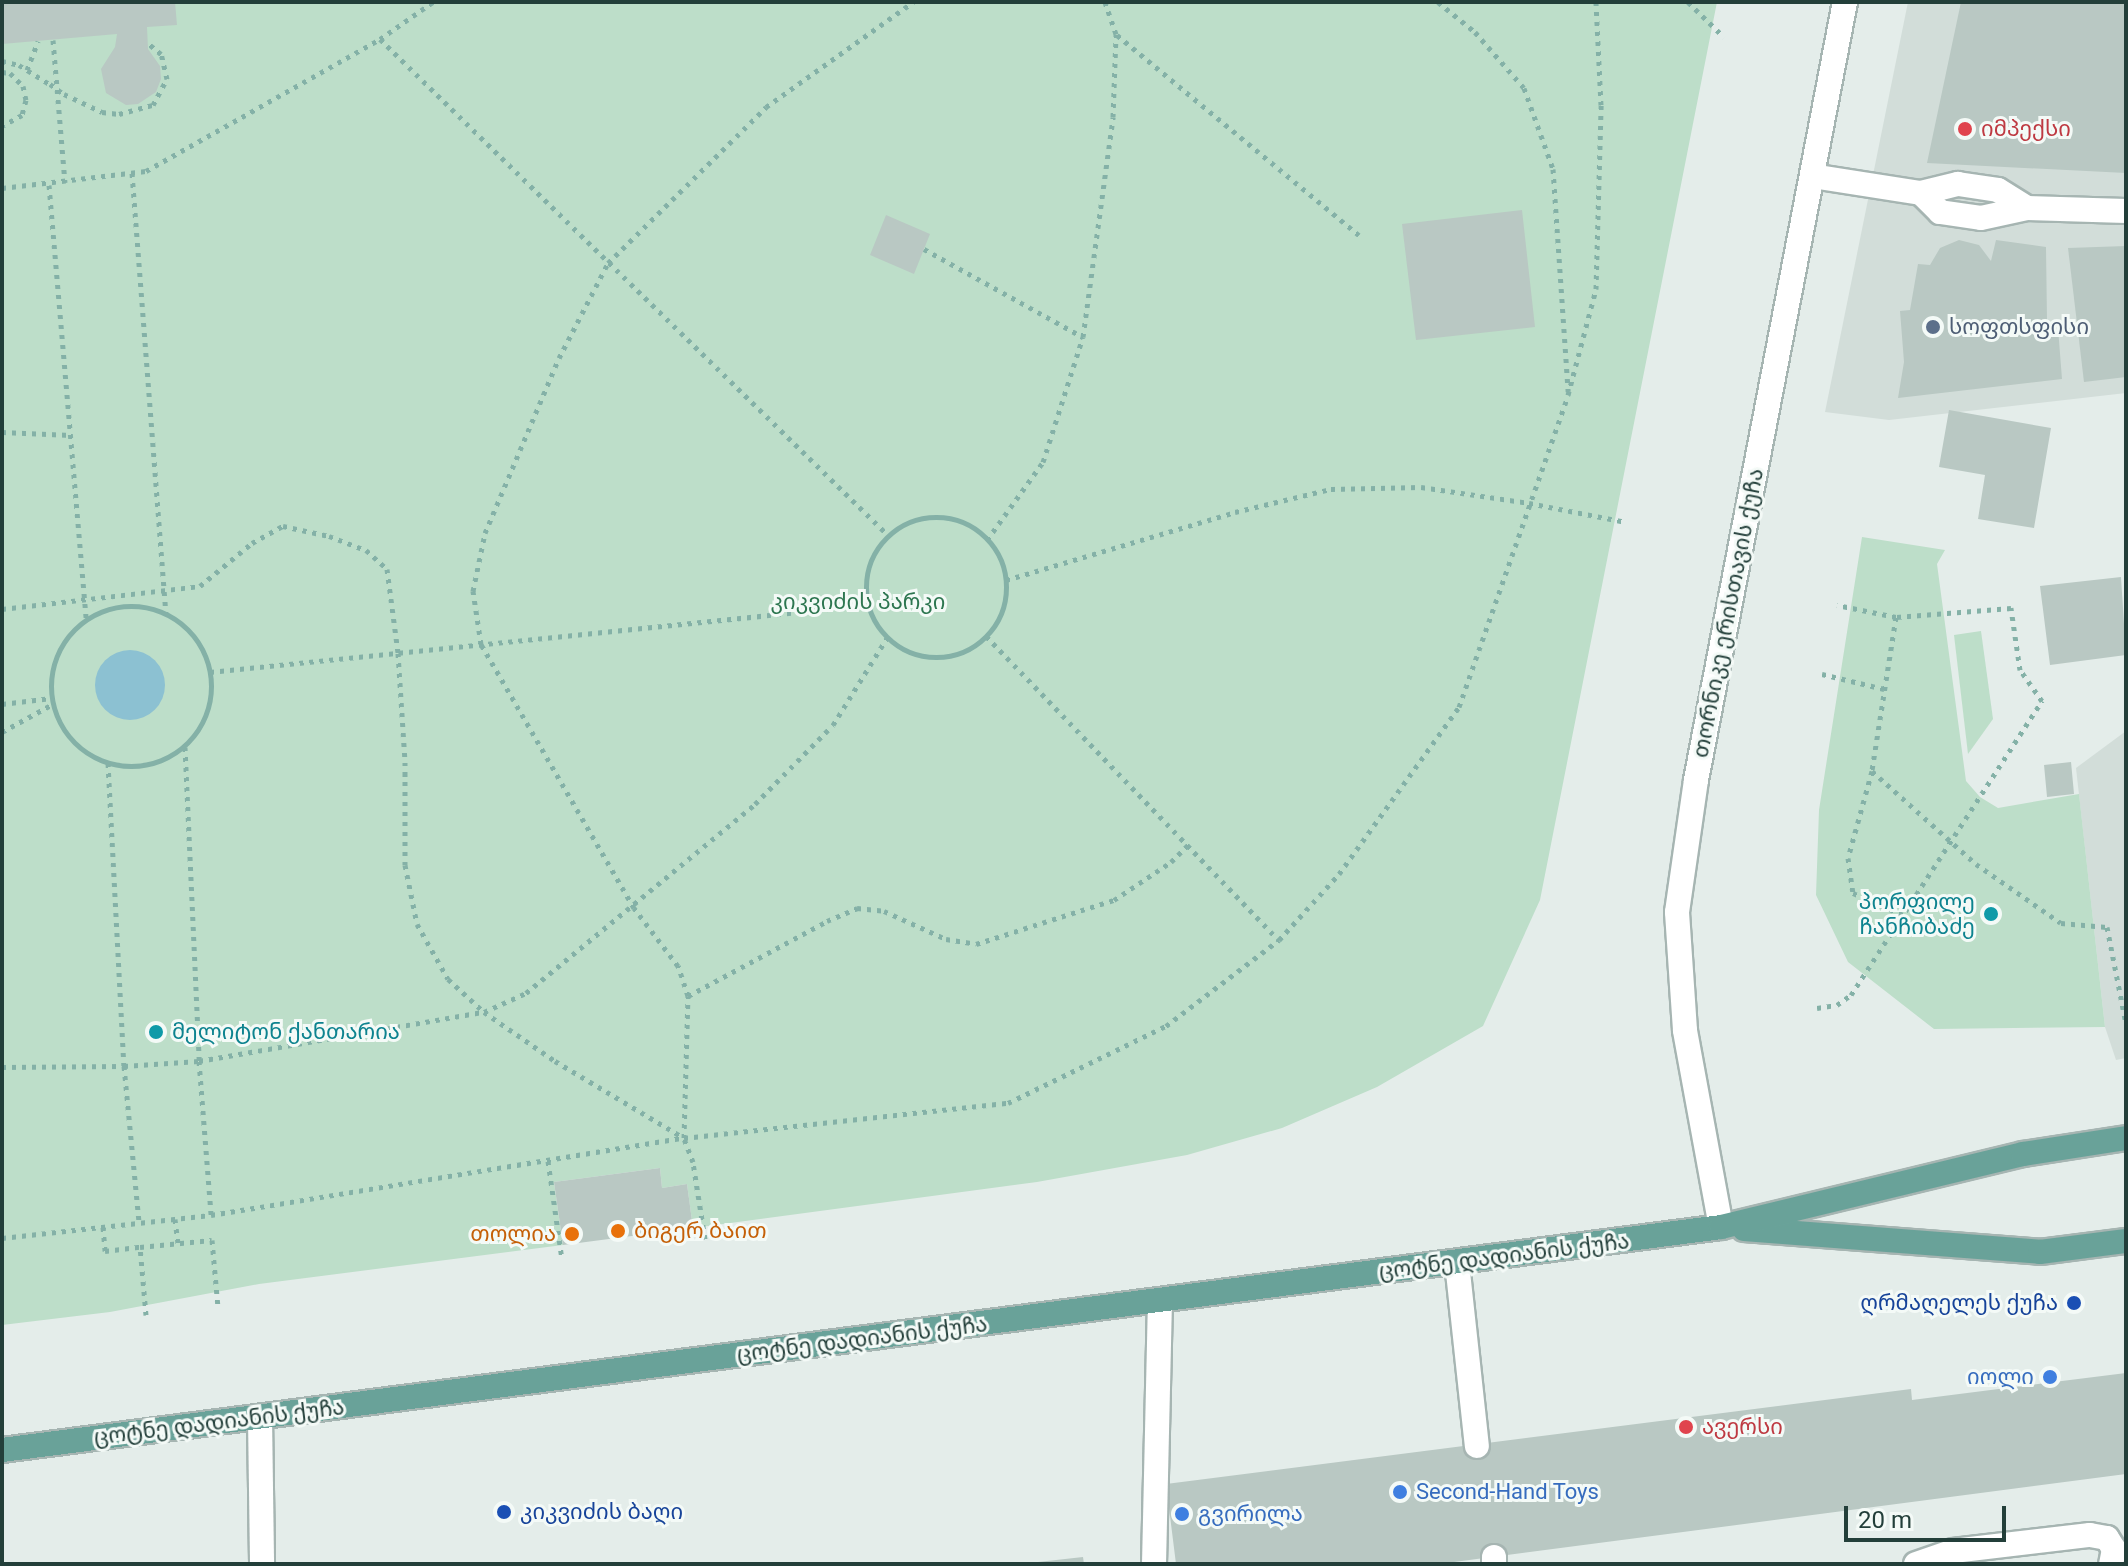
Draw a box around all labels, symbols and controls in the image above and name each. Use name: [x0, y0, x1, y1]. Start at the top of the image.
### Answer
place label: იმპექსი: [1981, 116, 2071, 142]
marker: იმპექსი: [1956, 120, 1974, 138]
place label: სოფთსფისი: [1949, 314, 2089, 340]
marker: სოფთსფისი: [1924, 318, 1942, 336]
street label: თორნიკე ერისთავის ქუჩა: [1687, 466, 1769, 760]
park label: კიკვიძის პარკი: [771, 589, 945, 615]
place label: პორფილე ჩანჩიბაძე: [1859, 888, 1975, 940]
marker: პორფილე ჩანჩიბაძე: [1982, 905, 2000, 923]
place label: მელიტონ ქანთარია: [172, 1019, 400, 1045]
marker: მელიტონ ქანთარია: [147, 1023, 165, 1041]
place label: ბიგერ ბაით: [634, 1218, 767, 1244]
place label: თოლია: [470, 1221, 556, 1247]
marker: ბიგერ ბაით: [609, 1222, 627, 1240]
marker: თოლია: [563, 1225, 581, 1243]
street label: ცოტნე დადიანის ქუჩა: [1377, 1228, 1631, 1284]
place label: ღრმაღელეს ქუჩა: [1860, 1290, 2058, 1316]
marker: ღრმაღელეს ქუჩა: [2065, 1294, 2083, 1312]
street label: ცოტნე დადიანის ქუჩა: [735, 1311, 989, 1367]
place label: იოლი: [1967, 1364, 2034, 1390]
marker: იოლი: [2041, 1368, 2059, 1386]
street label: ცოტნე დადიანის ქუჩა: [92, 1394, 346, 1450]
place label: ავერსი: [1702, 1414, 1783, 1440]
marker: ავერსი: [1677, 1418, 1695, 1436]
place label: Second-Hand Toys: [1416, 1479, 1599, 1505]
marker: Second-Hand Toys: [1391, 1483, 1409, 1501]
scale bar: [1848, 1490, 2010, 1540]
place label: კიკვიძის ბაღი: [520, 1499, 683, 1525]
place label: გვირილა: [1198, 1501, 1303, 1527]
marker: კიკვიძის ბაღი: [495, 1503, 513, 1521]
marker: გვირილა: [1173, 1505, 1191, 1523]
text: 20 m: [1858, 1506, 1912, 1534]

